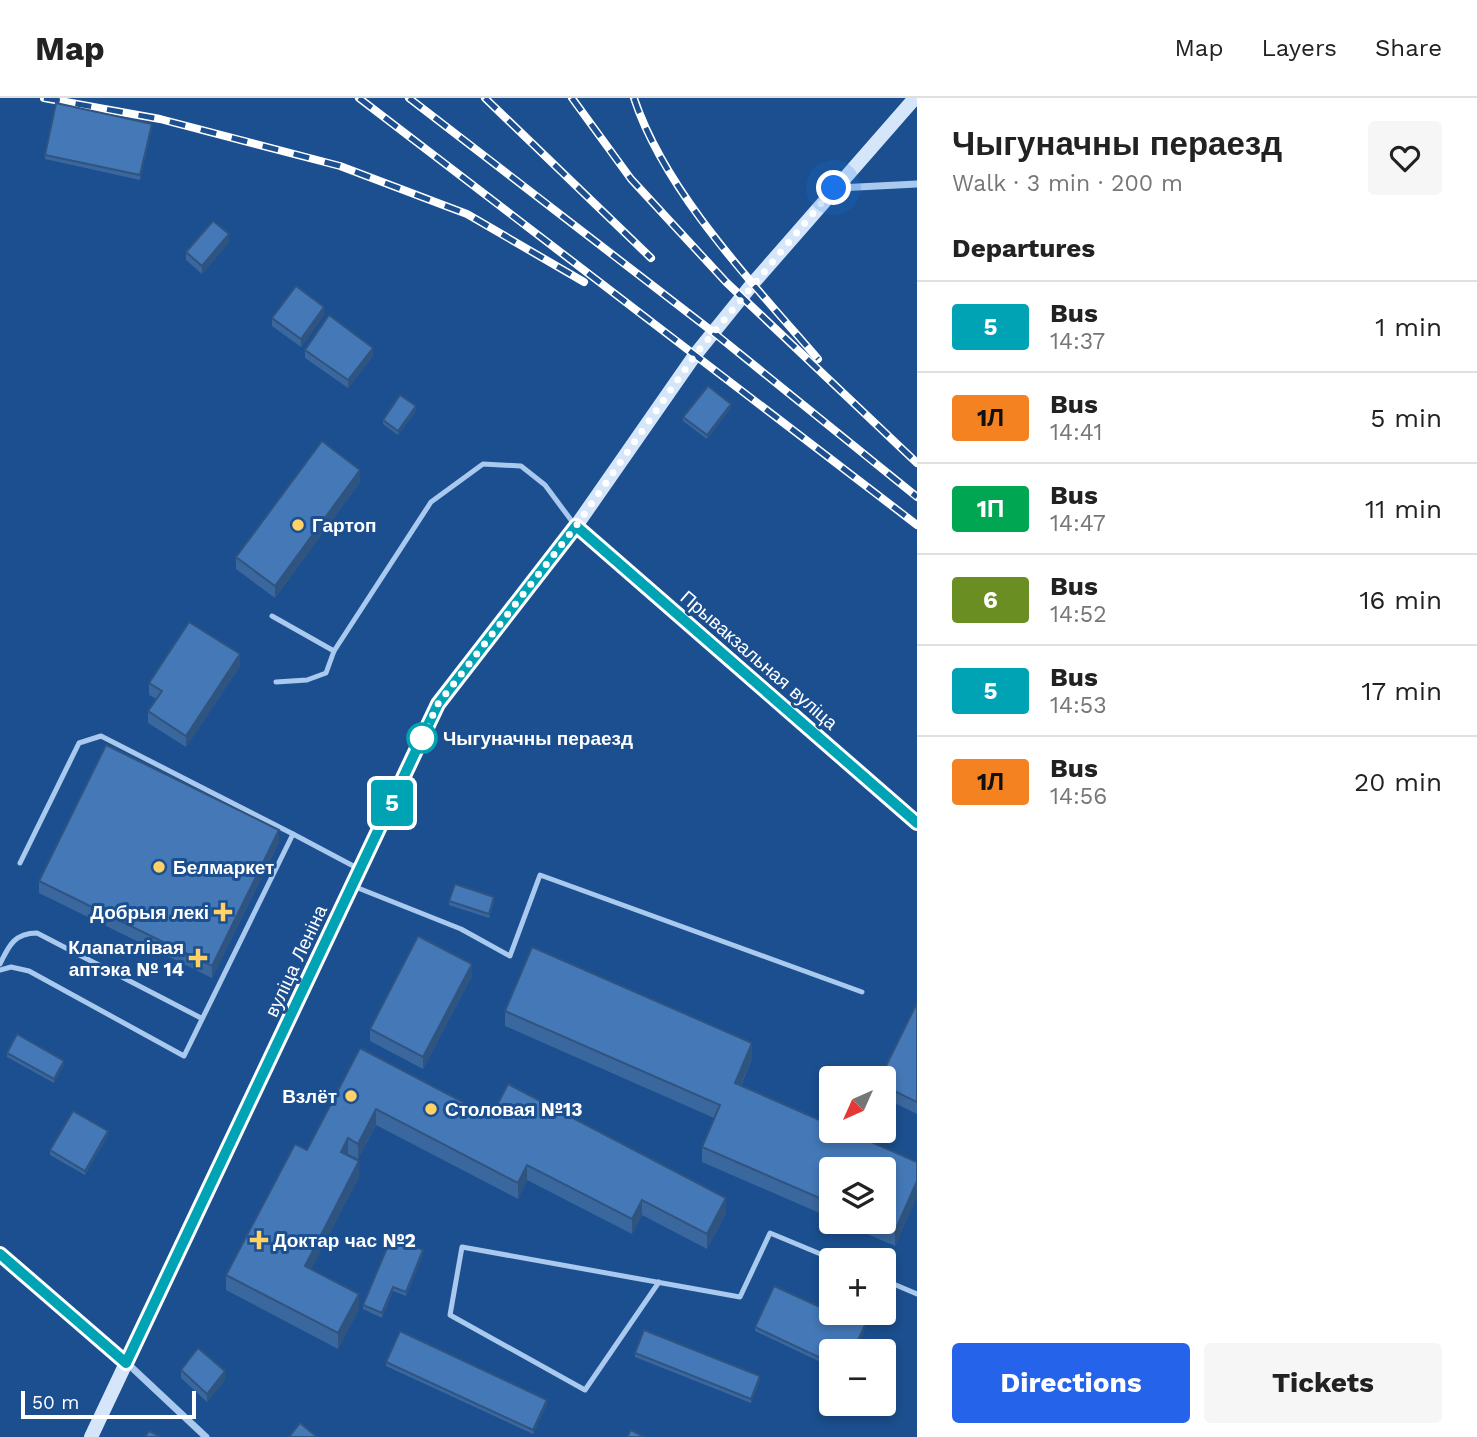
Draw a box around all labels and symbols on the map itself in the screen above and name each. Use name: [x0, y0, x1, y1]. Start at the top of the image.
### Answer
your location: [816, 170, 851, 205]
place label: Гартоп: [312, 514, 377, 537]
marker: Гартоп: [290, 517, 306, 533]
street label: Прывакзальная вуліца: [676, 586, 843, 735]
marker: Чыгуначны пераезд: [407, 723, 437, 753]
place label: Чыгуначны пераезд: [443, 727, 633, 750]
line badge: 5: [369, 780, 415, 826]
place label: Белмаркет: [173, 856, 274, 879]
marker: Белмаркет: [151, 859, 167, 875]
place label: Добрыя лекі: [90, 901, 209, 924]
street label: вуліца Леніна: [260, 901, 332, 1021]
marker: Добрыя лекі: [215, 904, 231, 920]
place label: Клапатлівая аптэка № 14: [68, 936, 184, 981]
marker: Клапатлівая аптэка № 14: [190, 950, 206, 966]
north arrow: [819, 1066, 896, 1143]
place label: Взлёт: [282, 1085, 337, 1108]
marker: Взлёт: [343, 1088, 359, 1104]
place label: Столовая №13: [445, 1098, 582, 1121]
marker: Столовая №13: [423, 1101, 439, 1117]
place label: Доктар час №2: [273, 1229, 416, 1252]
marker: Доктар час №2: [251, 1232, 267, 1248]
scale bar: [21, 1388, 196, 1420]

